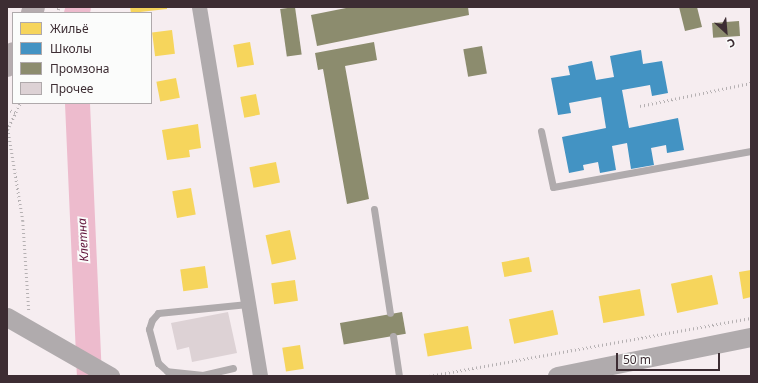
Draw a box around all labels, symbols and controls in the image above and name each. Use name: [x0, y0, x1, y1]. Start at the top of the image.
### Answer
legend: [12, 12, 152, 104]
north arrow: [706, 12, 746, 52]
text: Жильё: [50, 20, 89, 37]
text: С: [725, 35, 738, 52]
text: Школы: [50, 40, 92, 57]
text: Промзона: [50, 60, 109, 77]
text: Прочее: [50, 80, 93, 97]
water label: Клетна: [75, 218, 91, 262]
scale bar: [618, 345, 722, 371]
text: 50 m: [623, 351, 651, 368]

